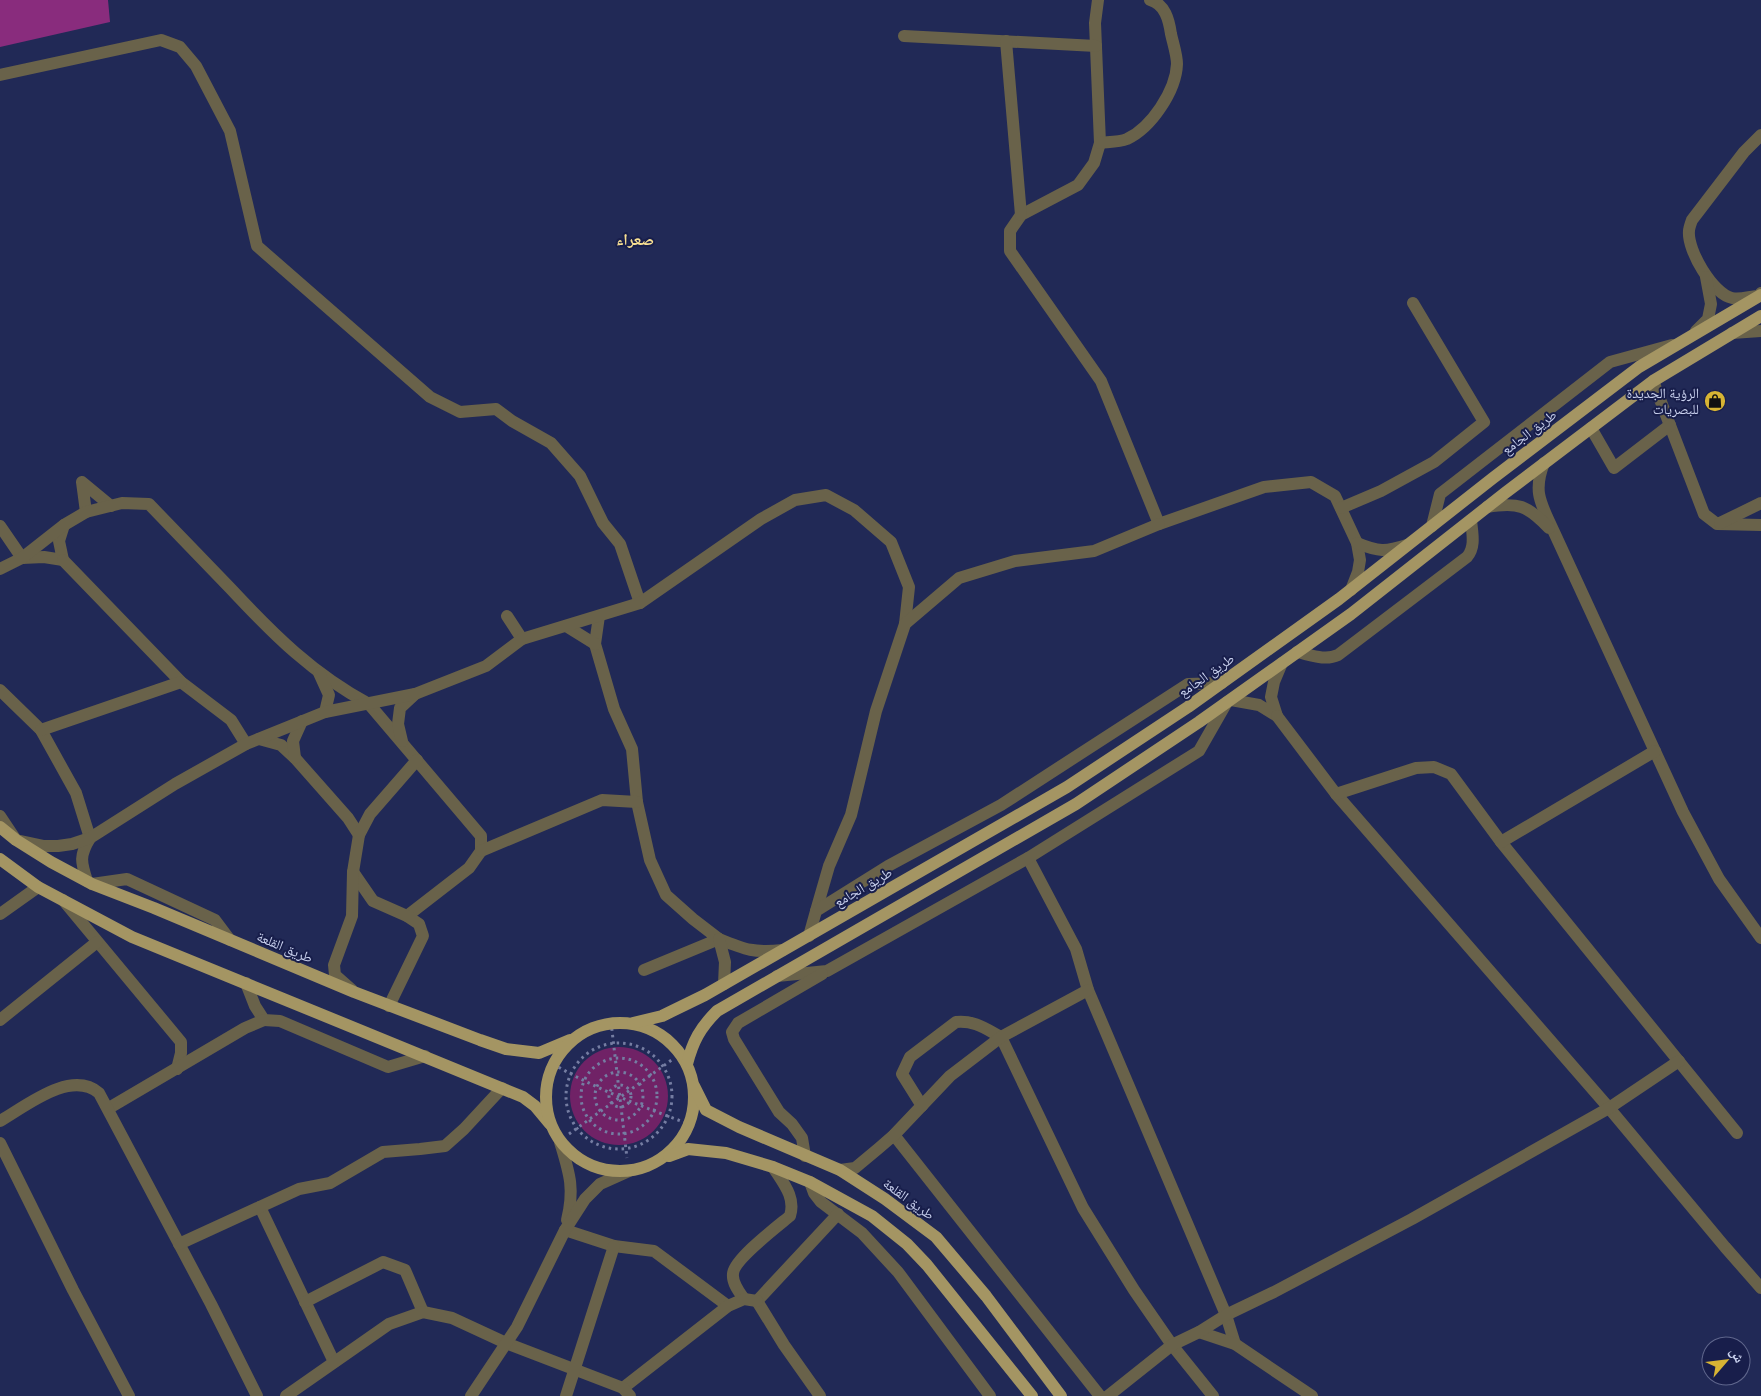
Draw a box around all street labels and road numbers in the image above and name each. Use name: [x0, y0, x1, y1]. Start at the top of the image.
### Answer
street label: طريق الجامع: [1498, 406, 1561, 459]
street label: طريق الجامع: [1175, 650, 1238, 702]
street label: طريق الجامع: [831, 864, 896, 912]
street label: طريق القلعة: [254, 928, 315, 968]
street label: طريق القلعة: [879, 1175, 938, 1225]

